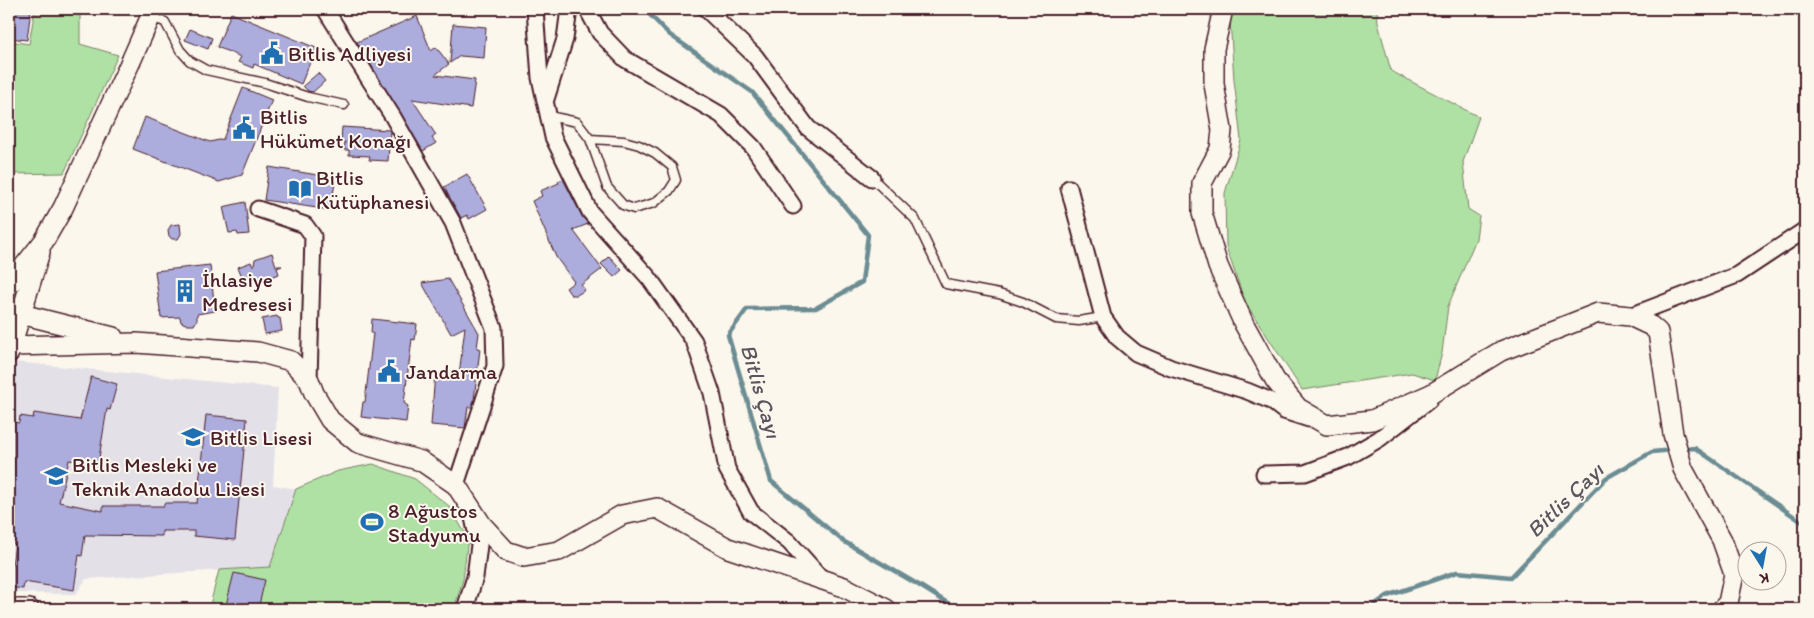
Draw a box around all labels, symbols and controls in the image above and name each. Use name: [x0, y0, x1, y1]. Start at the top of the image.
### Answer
public building icon: Bitlis Adliyesi: [259, 40, 285, 66]
place label: Bitlis Adliyesi: [288, 41, 411, 66]
place label: Bitlis Hükümet Konağı: [260, 104, 411, 153]
public building icon: Bitlis Hükümet Konağı: [231, 115, 257, 141]
place label: Bitlis Kütüphanesi: [316, 165, 429, 214]
library icon: Bitlis Kütüphanesi: [287, 176, 313, 202]
place label: İhlasiye Medresesi: [202, 267, 292, 316]
building icon: İhlasiye Medresesi: [172, 278, 198, 304]
water label: Bitlis Çayı: [735, 341, 788, 442]
public building icon: Jandarma: [376, 358, 402, 384]
place label: Jandarma: [406, 359, 497, 384]
school or university icon: Bitlis Lisesi: [180, 424, 206, 450]
place label: Bitlis Lisesi: [210, 425, 312, 450]
place label: Bitlis Mesleki ve Teknik Anadolu Lisesi: [72, 452, 265, 501]
water label: Bitlis Çayı: [1521, 456, 1610, 543]
school or university icon: Bitlis Mesleki ve Teknik Anadolu Lisesi: [43, 463, 69, 489]
place label: 8 Ağustos Stadyumu: [388, 498, 481, 547]
sports icon: 8 Ağustos Stadyumu: [359, 509, 385, 535]
north arrow: [1736, 540, 1786, 590]
text: K: [1757, 569, 1770, 588]

